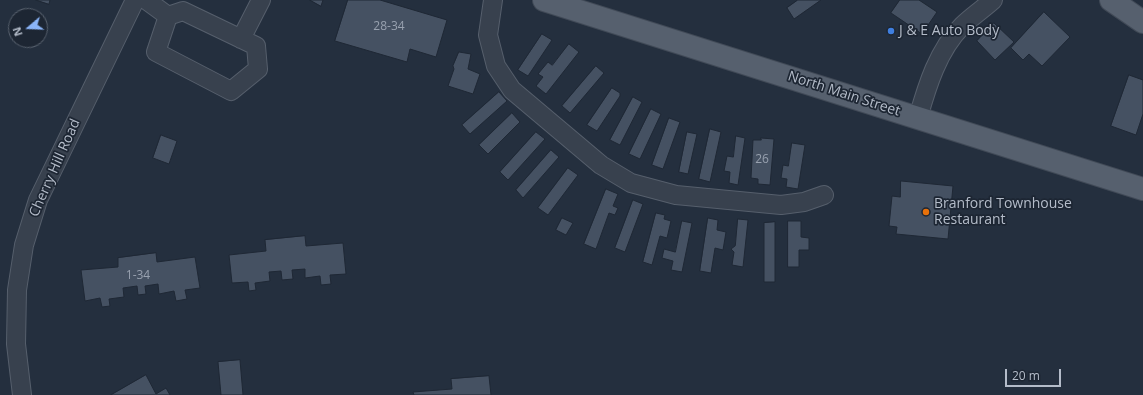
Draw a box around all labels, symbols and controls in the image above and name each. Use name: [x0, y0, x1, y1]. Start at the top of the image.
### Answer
north arrow: [8, 8, 48, 48]
house number: 28-34: [373, 20, 405, 34]
place label: J & E Auto Body: [899, 23, 999, 39]
text: N: [9, 25, 26, 38]
marker: J & E Auto Body: [886, 26, 896, 36]
street label: North Main Street: [786, 68, 902, 120]
street label: Cherry Hill Road: [26, 116, 84, 220]
house number: 26: [755, 153, 769, 167]
place label: Branford Townhouse Restaurant: [934, 196, 1072, 228]
marker: Branford Townhouse Restaurant: [921, 207, 931, 217]
house number: 1-34: [126, 269, 150, 283]
scale bar: [1007, 361, 1063, 387]
text: 20 m: [1012, 367, 1040, 384]

